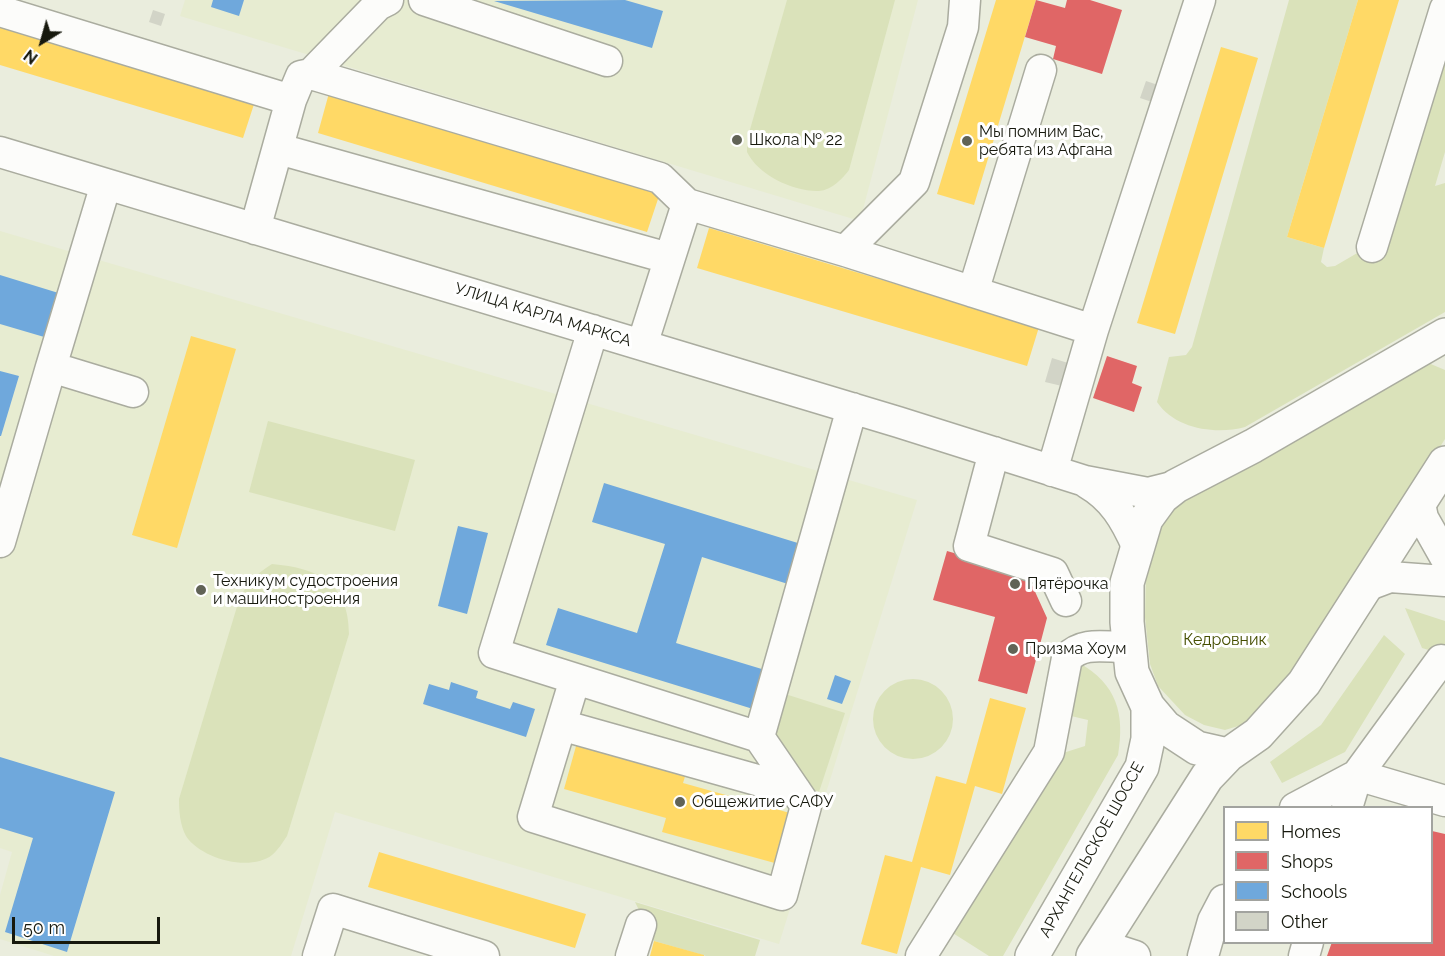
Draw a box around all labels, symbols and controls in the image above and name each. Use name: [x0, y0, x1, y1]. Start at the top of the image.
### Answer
north arrow: [12, 12, 72, 72]
text: N: [20, 46, 41, 68]
place label: Мы помним Вас, ребята из Афгана: [979, 122, 1113, 160]
place label: Школа № 22: [749, 130, 843, 150]
marker: Школа № 22: [730, 133, 744, 147]
marker: Мы помним Вас, ребята из Афгана: [960, 134, 974, 148]
street label: УЛИЦА КАРЛА МАРКСА: [452, 279, 634, 351]
place label: Техникум судостроения и машиностроения: [213, 571, 398, 609]
place label: Пятёрочка: [1027, 574, 1108, 594]
marker: Пятёрочка: [1008, 577, 1022, 591]
marker: Техникум судостроения и машиностроения: [194, 583, 208, 597]
park label: Кедровник: [1183, 630, 1267, 650]
place label: Призма Хоум: [1025, 639, 1126, 659]
marker: Призма Хоум: [1006, 642, 1020, 656]
street label: АРХАНГЕЛЬСКОЕ ШОССЕ: [1036, 759, 1148, 941]
place label: Общежитие САФУ: [692, 792, 833, 812]
marker: Общежитие САФУ: [673, 795, 687, 809]
legend: [1223, 806, 1433, 944]
text: Homes: [1281, 821, 1341, 842]
text: Shops: [1281, 851, 1333, 872]
text: Schools: [1281, 881, 1347, 902]
scale bar: [15, 905, 164, 943]
text: Other: [1281, 911, 1328, 932]
text: 50 m: [23, 917, 65, 938]

